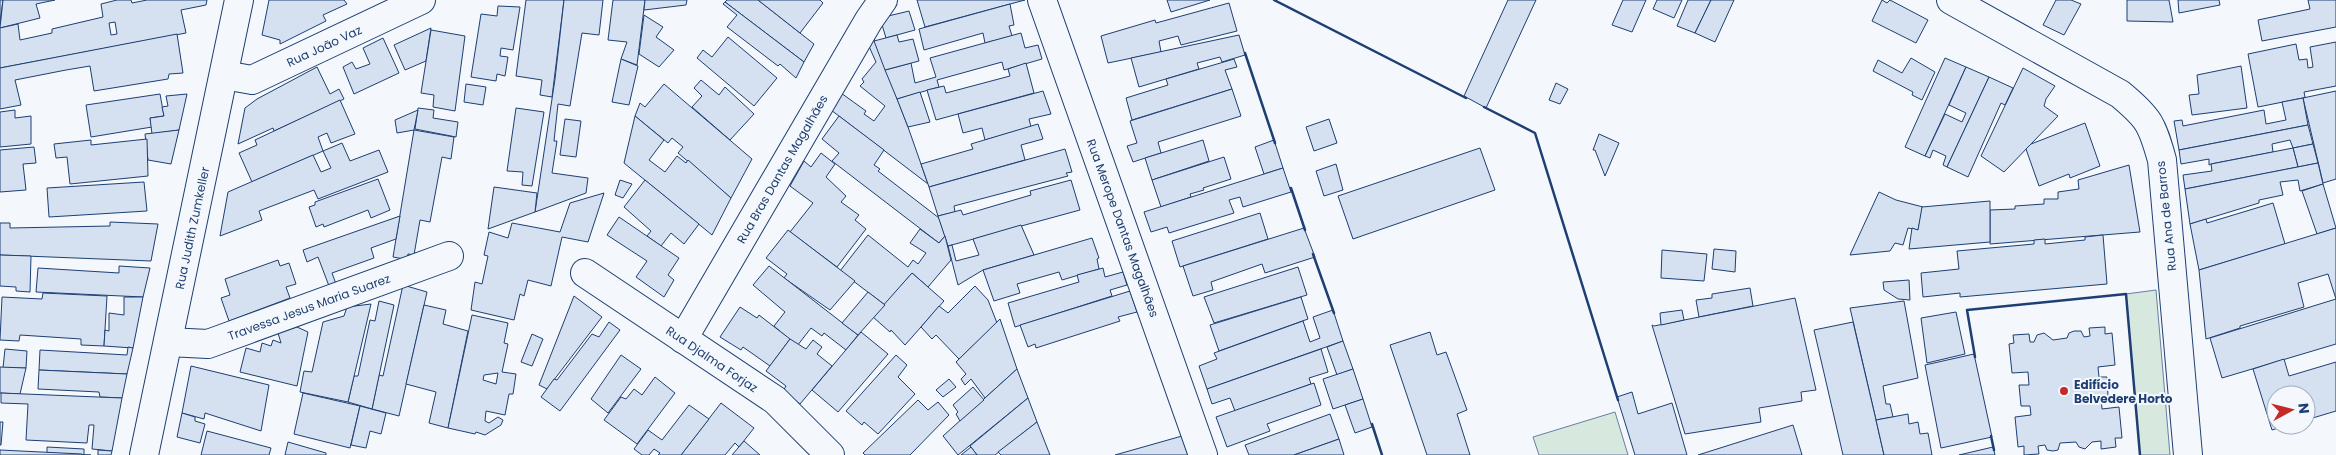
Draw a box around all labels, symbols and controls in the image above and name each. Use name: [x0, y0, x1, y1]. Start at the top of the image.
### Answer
street label: Rua João Vaz: [284, 21, 364, 71]
street label: Rua Bras Dantas Magalhães: [732, 92, 832, 246]
street label: Rua Merope Dantas Magalhães: [1083, 137, 1163, 319]
street label: Rua Ana de Barros: [2152, 160, 2180, 272]
street label: Rua Judith Zumkeller: [171, 165, 213, 291]
street label: Travessa Jesus Maria Suarez: [225, 270, 393, 344]
street label: Rua Djalma Forjaz: [663, 322, 761, 396]
place label: Edifício Belvedere Horto: [2074, 376, 2173, 407]
marker: Edifício Belvedere Horto: [2058, 385, 2070, 397]
north arrow: [2266, 385, 2316, 435]
text: N: [2293, 402, 2314, 415]

